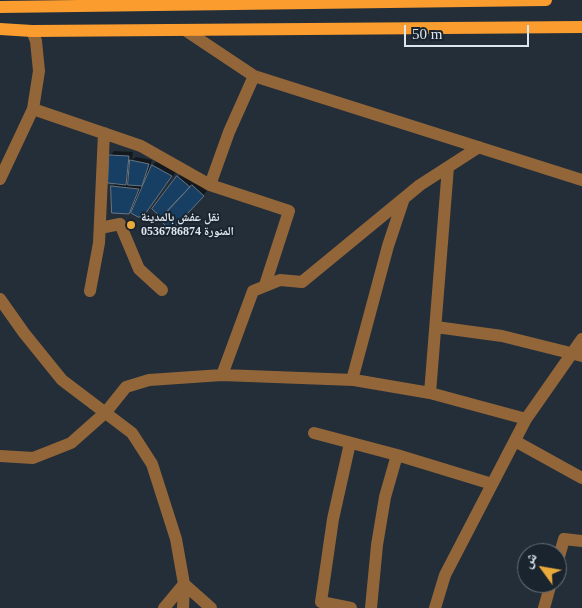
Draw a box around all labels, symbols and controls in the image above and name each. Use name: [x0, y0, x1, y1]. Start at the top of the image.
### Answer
scale bar: [407, 15, 532, 47]
text: 50 m: [412, 26, 442, 42]
place label: نقل عفش بالمدينة المنورة 0536786874: [141, 211, 234, 239]
marker: نقل عفش بالمدينة المنورة 0536786874: [125, 219, 137, 231]
north arrow: [517, 543, 567, 593]
text: ش: [519, 550, 540, 571]

